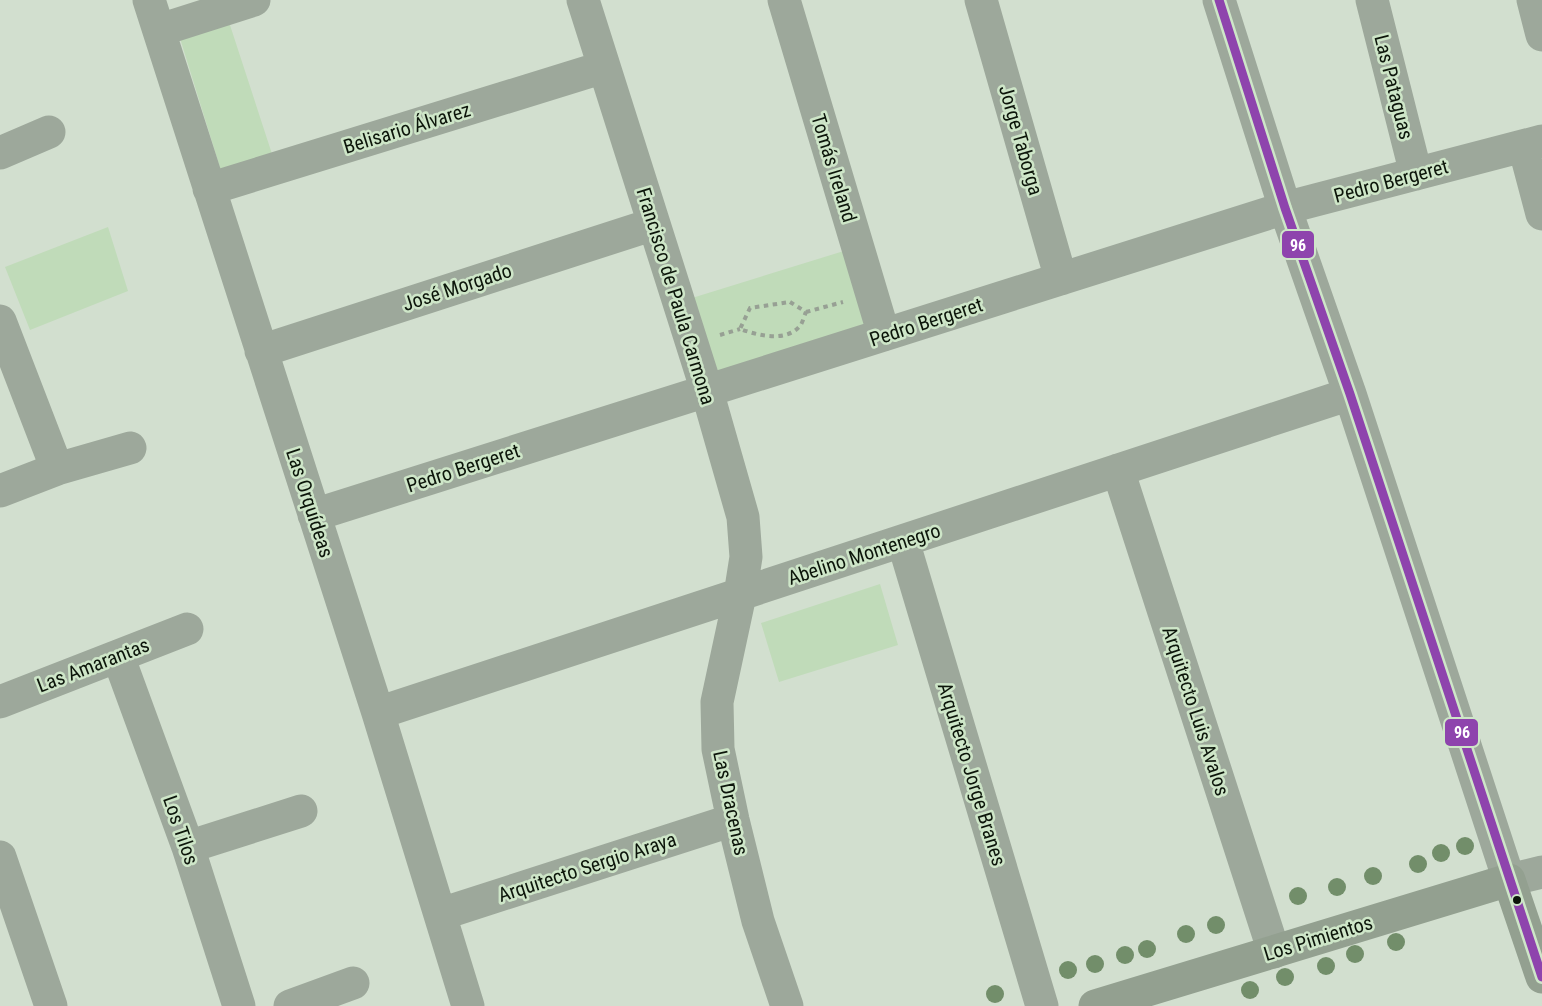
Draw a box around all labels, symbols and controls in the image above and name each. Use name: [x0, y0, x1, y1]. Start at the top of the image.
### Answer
street label: Las Pataguas: [1369, 32, 1419, 142]
street label: Jorge Taborga: [994, 82, 1048, 198]
street label: Belisario Álvarez: [341, 97, 473, 159]
street label: Tomás Ireland: [806, 111, 862, 225]
street label: Pedro Bergeret: [1331, 154, 1451, 208]
street label: Francisco de Paula Carmona: [632, 185, 720, 407]
line badge: 96: [1281, 230, 1315, 259]
text: 96: [1290, 236, 1306, 255]
street label: José Morgado: [399, 258, 515, 316]
street label: Pedro Bergeret: [866, 292, 986, 352]
street label: Pedro Bergeret: [403, 438, 523, 498]
street label: Las Orquídeas: [281, 445, 339, 561]
street label: Abelino Montenegro: [785, 518, 943, 590]
street label: Arquitecto Luis Avalos: [1157, 623, 1235, 799]
street label: Las Amarantas: [33, 633, 153, 697]
street label: Arquitecto Jorge Branes: [933, 679, 1011, 869]
line badge: 96: [1444, 718, 1479, 747]
text: 96: [1454, 723, 1470, 742]
street label: Las Dracenas: [708, 748, 754, 858]
street label: Los Tilos: [158, 792, 204, 868]
street label: Arquitecto Sergio Araya: [495, 827, 679, 907]
unlabelled marker: [1511, 894, 1523, 906]
street label: Los Pimientos: [1261, 910, 1375, 966]

